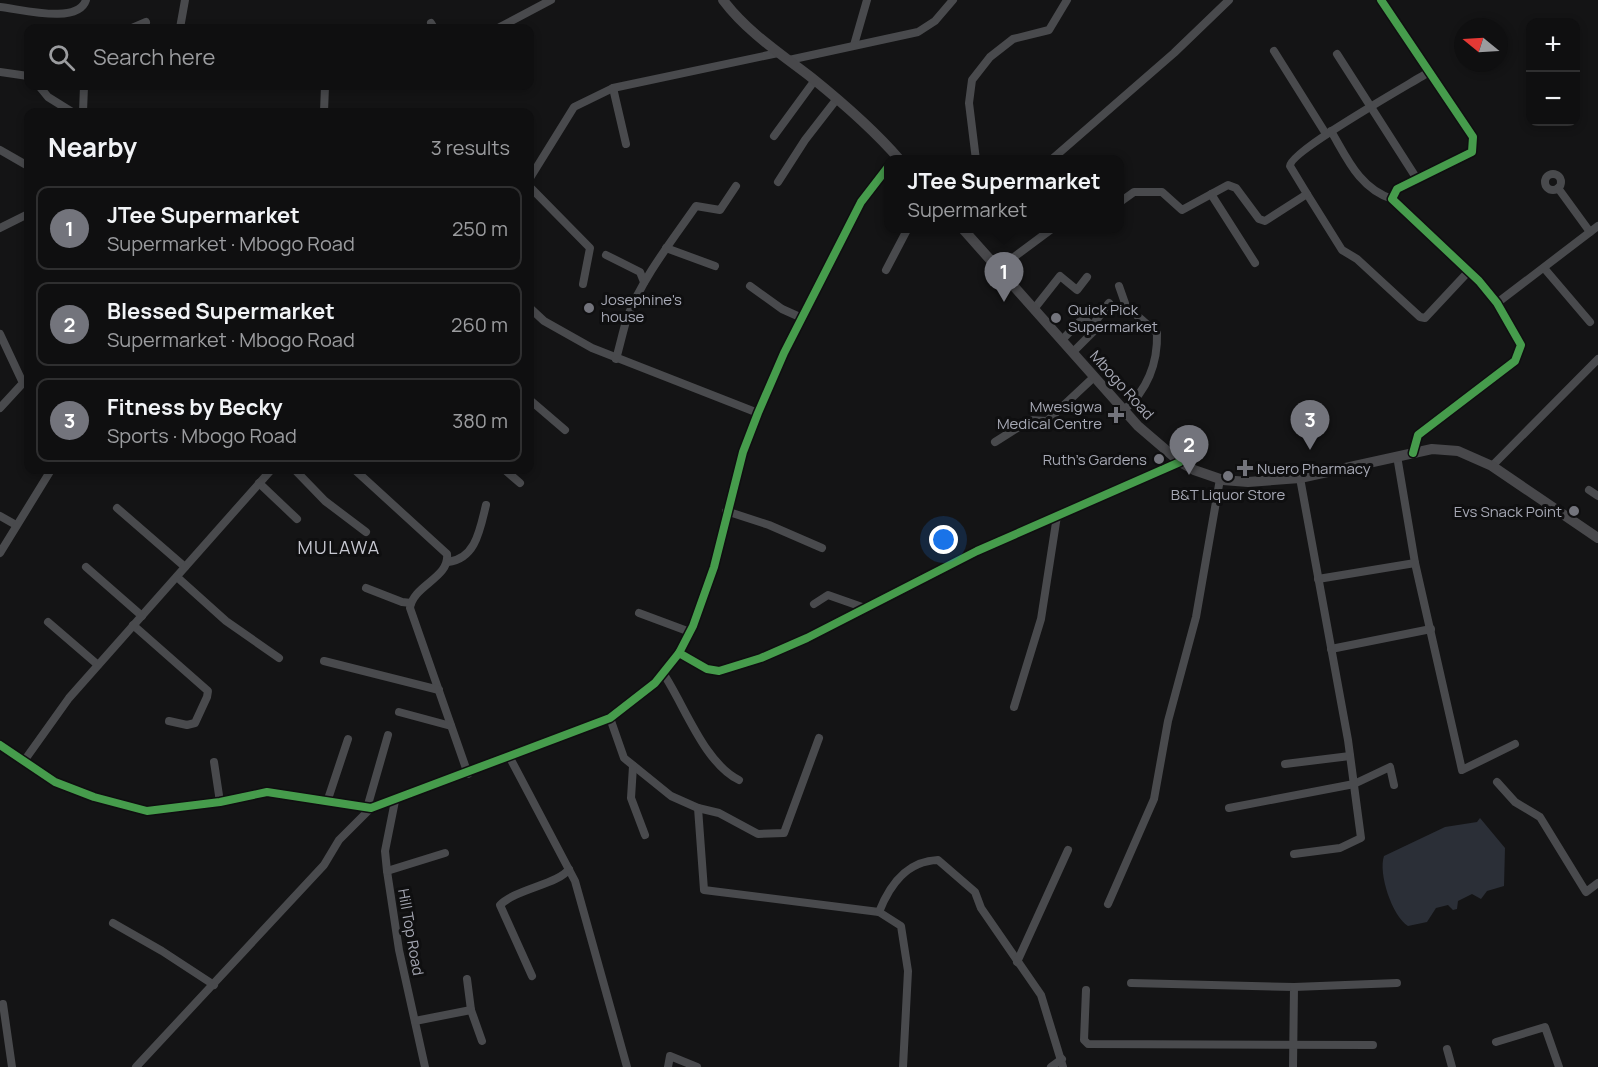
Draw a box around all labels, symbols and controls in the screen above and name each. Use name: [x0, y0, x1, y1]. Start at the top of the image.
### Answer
north arrow: [1454, 18, 1508, 72]
map controls: [1526, 18, 1580, 126]
button: +: [1526, 18, 1580, 72]
search box: [24, 24, 534, 90]
icon: search: [45, 41, 78, 74]
text: Search here: [93, 42, 215, 72]
button: −: [1526, 72, 1580, 126]
text: Nearby: [48, 129, 137, 165]
text: 3 results: [431, 134, 510, 161]
popup: [884, 155, 1124, 233]
text: JTee Supermarket: [908, 166, 1100, 196]
text: Supermarket: [908, 196, 1027, 223]
text: JTee Supermarket: [107, 200, 300, 230]
text: 1: [65, 215, 74, 242]
text: 250 m: [452, 215, 508, 242]
text: Supermarket · Mbogo Road: [107, 230, 355, 257]
pin: 1: [984, 252, 1024, 302]
place label: Josephine's house: [601, 289, 682, 327]
text: Blessed Supermarket: [107, 296, 335, 326]
place label: Quick Pick Supermarket: [1068, 299, 1158, 337]
marker: Josephine's house: [582, 301, 596, 315]
text: 2: [64, 311, 75, 338]
text: 260 m: [451, 311, 508, 338]
marker: Quick Pick Supermarket: [1049, 311, 1063, 325]
text: Supermarket · Mbogo Road: [107, 326, 355, 353]
street label: Mbogo Road: [1085, 346, 1159, 424]
text: Fitness by Becky: [107, 392, 283, 422]
place label: Mwesigwa Medical Centre: [997, 396, 1102, 434]
pin: 3: [1290, 400, 1330, 450]
marker: Mwesigwa Medical Centre: [1107, 406, 1125, 424]
text: 3: [64, 407, 75, 434]
text: 380 m: [452, 407, 508, 434]
text: Sports · Mbogo Road: [107, 422, 297, 449]
pin: 2: [1170, 426, 1208, 475]
place label: Ruth's Gardens: [1043, 449, 1147, 470]
marker: Ruth's Gardens: [1152, 452, 1166, 466]
place label: Nuero Pharmacy: [1257, 458, 1371, 479]
marker: Nuero Pharmacy: [1238, 461, 1252, 475]
marker: B&T Liquor Store: [1221, 469, 1235, 483]
place label: B&T Liquor Store: [1171, 484, 1286, 505]
place label: Evs Snack Point: [1454, 501, 1562, 522]
marker: Evs Snack Point: [1567, 504, 1581, 518]
your location: [929, 525, 958, 554]
district label: MULAWA: [297, 535, 381, 559]
street label: Hill Top Road: [393, 887, 429, 977]

